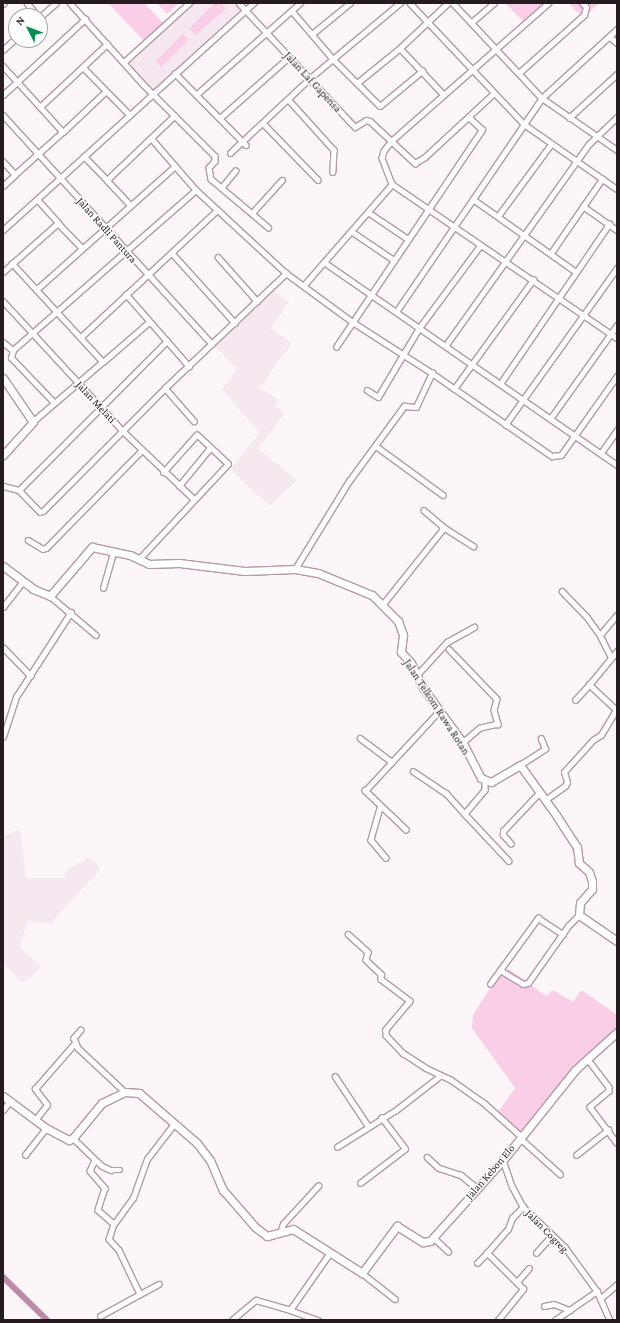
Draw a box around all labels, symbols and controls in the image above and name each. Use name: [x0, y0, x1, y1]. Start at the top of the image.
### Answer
north arrow: [8, 8, 48, 48]
text: N: [13, 14, 27, 27]
street label: Jalan Laf Gapensa: [282, 49, 344, 115]
street label: Jalan Radli Pantura: [74, 195, 140, 265]
street label: Jalan Melati: [73, 378, 119, 426]
street label: Jalan Telkom Rawa Rotan: [401, 657, 473, 757]
street label: Jalan Kebon Elo: [462, 1142, 518, 1202]
street label: Jalan Cogreg: [523, 1207, 571, 1255]

